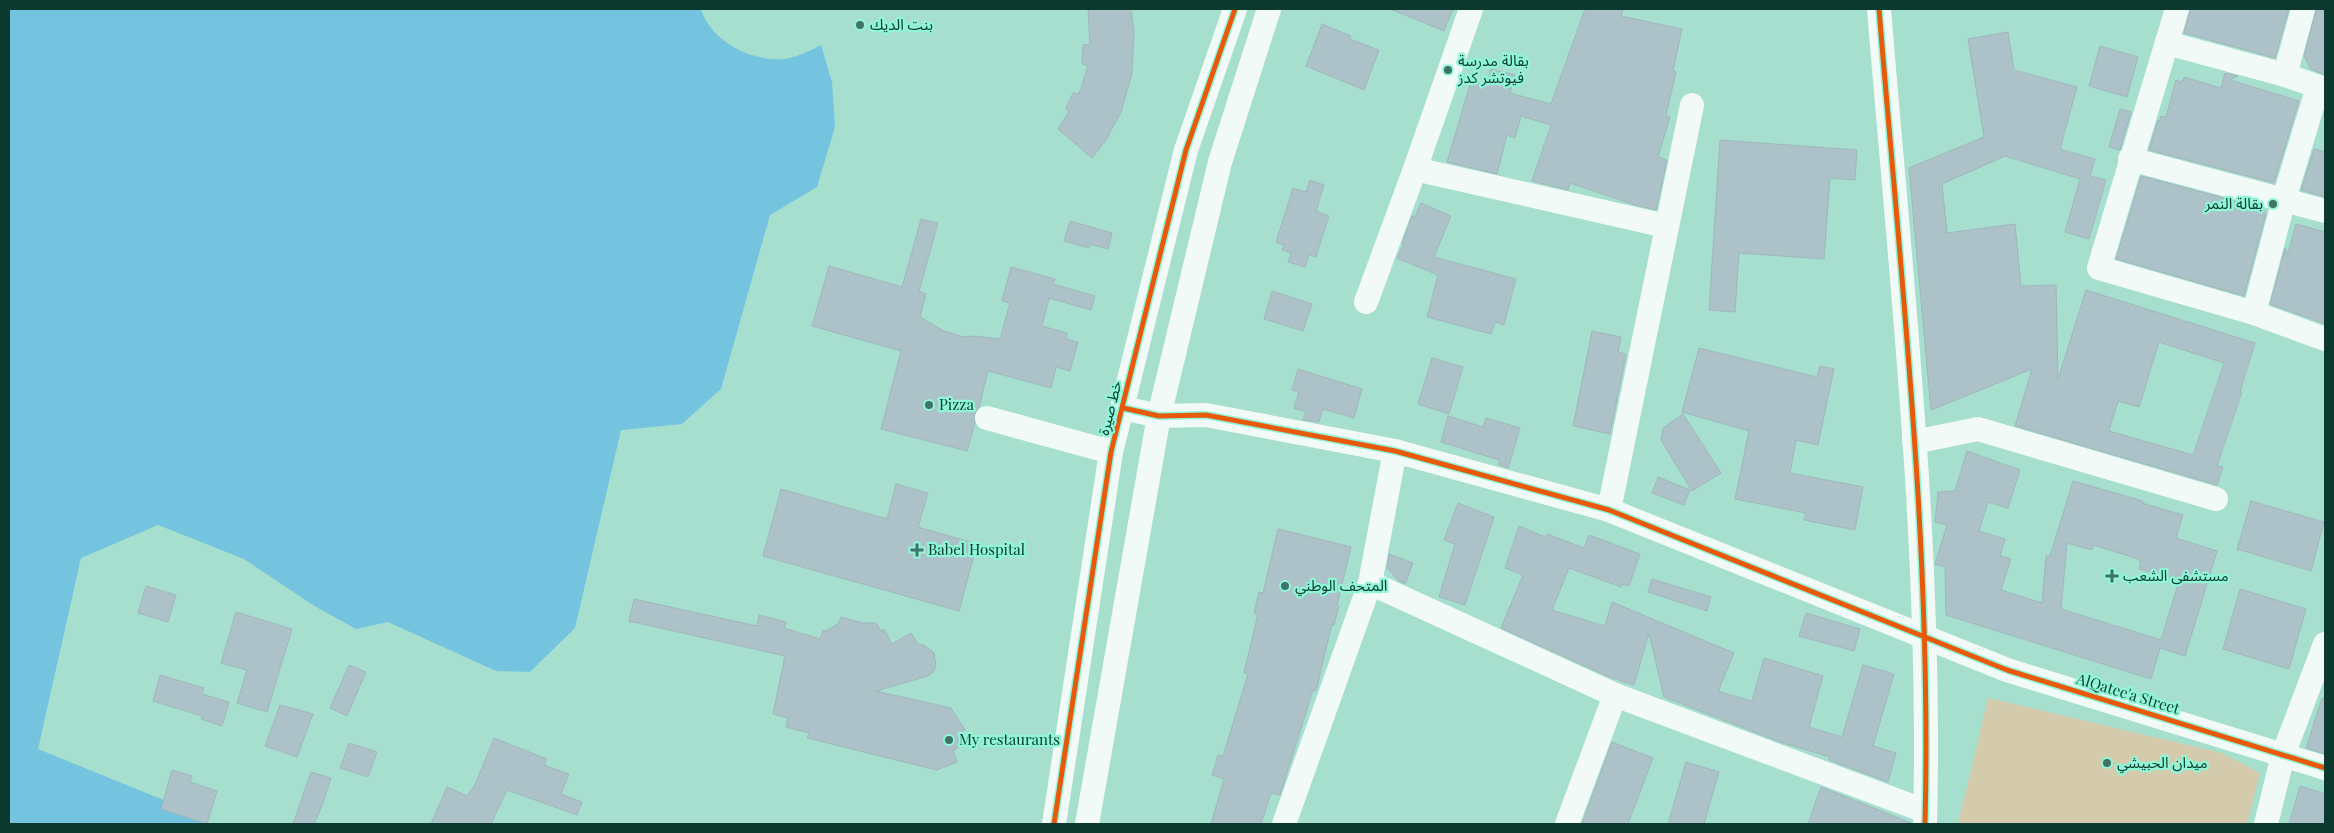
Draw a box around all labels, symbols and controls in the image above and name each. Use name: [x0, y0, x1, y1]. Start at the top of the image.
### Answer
place label: بنت الديك: [870, 14, 933, 34]
marker: بنت الديك: [854, 19, 866, 31]
place label: بقالة مدرسة فيوتشر كدز: [1457, 50, 1529, 87]
marker: بقالة مدرسة فيوتشر كدز: [1442, 64, 1454, 76]
place label: بقالة النمر: [2204, 193, 2263, 213]
marker: بقالة النمر: [2267, 198, 2279, 210]
street label: خط صيرة: [1093, 378, 1125, 437]
place label: Pizza: [939, 394, 974, 414]
marker: Pizza: [923, 399, 935, 411]
place label: Babel Hospital: [928, 539, 1025, 559]
marker: Babel Hospital: [910, 543, 924, 557]
place label: مستشفى الشعب: [2123, 565, 2229, 585]
marker: مستشفى الشعب: [2105, 569, 2119, 583]
place label: المتحف الوطني: [1295, 575, 1387, 597]
marker: المتحف الوطني: [1279, 580, 1291, 592]
street label: AlQatee'a Street: [2073, 668, 2183, 718]
place label: My restaurants: [959, 729, 1060, 749]
marker: My restaurants: [943, 734, 955, 746]
place label: ميدان الحبيشي: [2117, 752, 2208, 774]
marker: ميدان الحبيشي: [2101, 757, 2113, 769]

